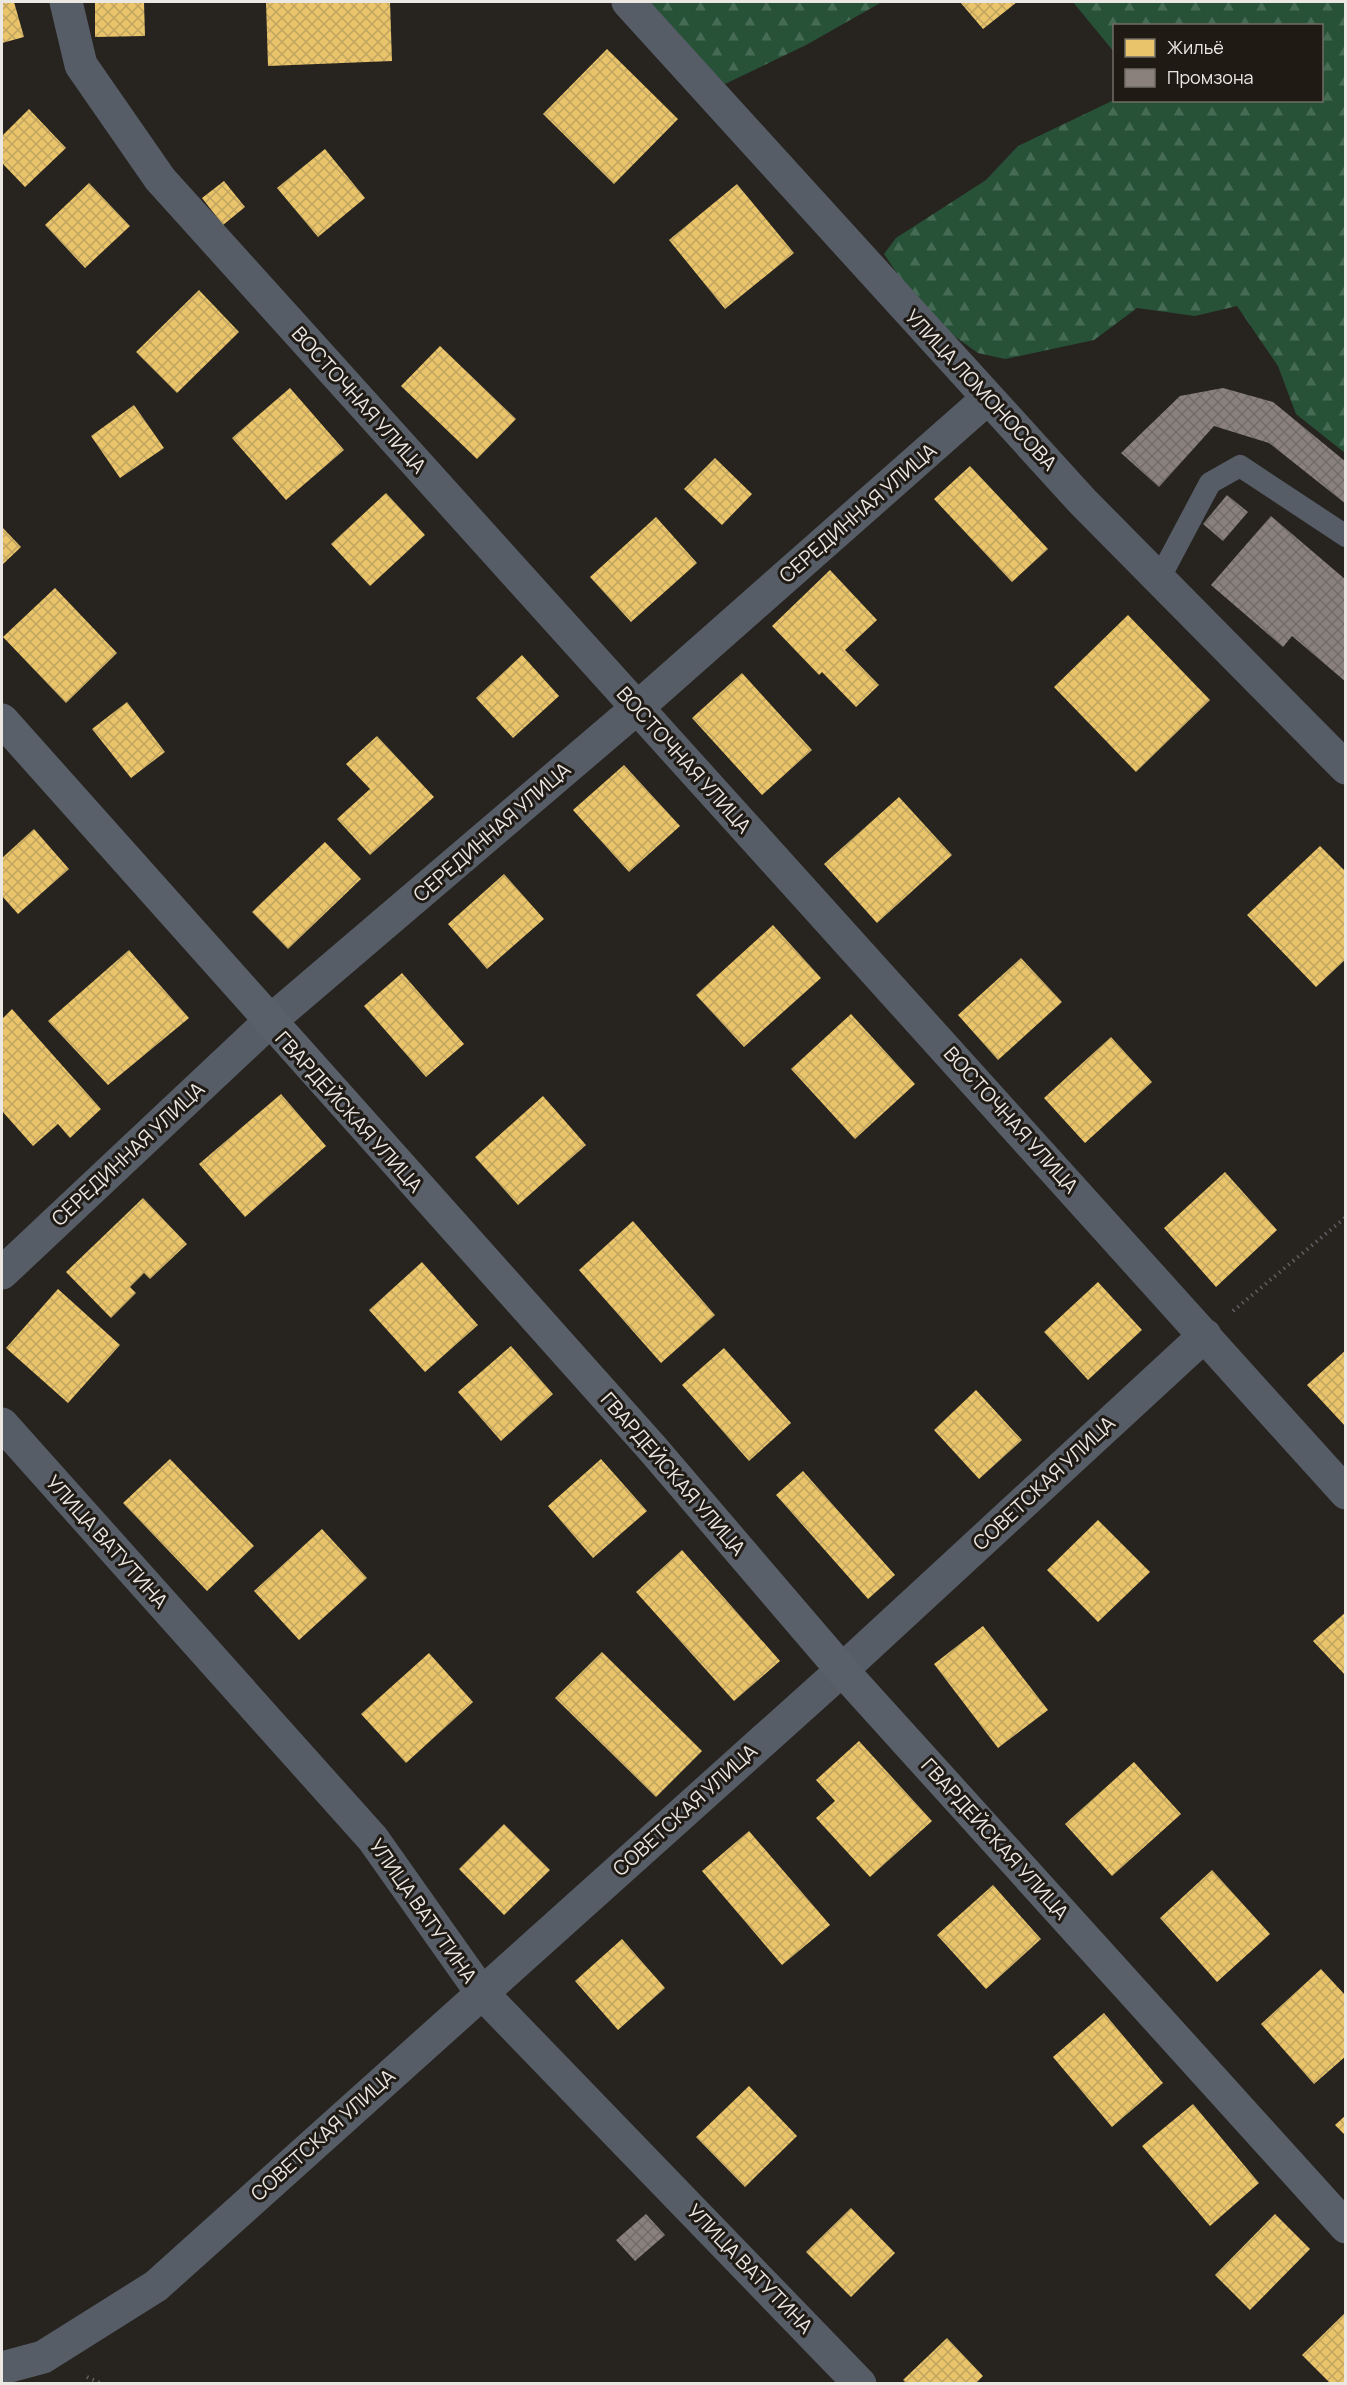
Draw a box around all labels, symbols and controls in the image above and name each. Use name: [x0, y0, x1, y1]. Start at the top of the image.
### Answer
legend: [1113, 24, 1323, 102]
text: Жильё: [1167, 35, 1224, 59]
text: Промзона: [1167, 65, 1254, 89]
street label: УЛИЦА ЛОМОНОСОВА: [899, 303, 1064, 476]
street label: ВОСТОЧНАЯ УЛИЦА: [286, 320, 433, 479]
street label: СЕРЕДИННАЯ УЛИЦА: [773, 437, 942, 588]
street label: ВОСТОЧНАЯ УЛИЦА: [611, 680, 758, 839]
street label: СЕРЕДИННАЯ УЛИЦА: [407, 756, 576, 907]
street label: ГВАРДЕЙСКАЯ УЛИЦА: [270, 1025, 429, 1198]
street label: ВОСТОЧНАЯ УЛИЦА: [938, 1040, 1085, 1199]
street label: СЕРЕДИННАЯ УЛИЦА: [45, 1075, 210, 1232]
street label: ГВАРДЕЙСКАЯ УЛИЦА: [595, 1386, 752, 1561]
street label: СОВЕТСКАЯ УЛИЦА: [967, 1409, 1121, 1556]
street label: УЛИЦА ВАТУТИНА: [40, 1469, 175, 1614]
street label: СОВЕТСКАЯ УЛИЦА: [607, 1737, 763, 1882]
street label: ГВАРДЕЙСКАЯ УЛИЦА: [916, 1752, 1075, 1925]
street label: УЛИЦА ВАТУТИНА: [363, 1833, 484, 1989]
street label: СОВЕТСКАЯ УЛИЦА: [245, 2062, 401, 2207]
street label: УЛИЦА ВАТУТИНА: [681, 2198, 819, 2340]

